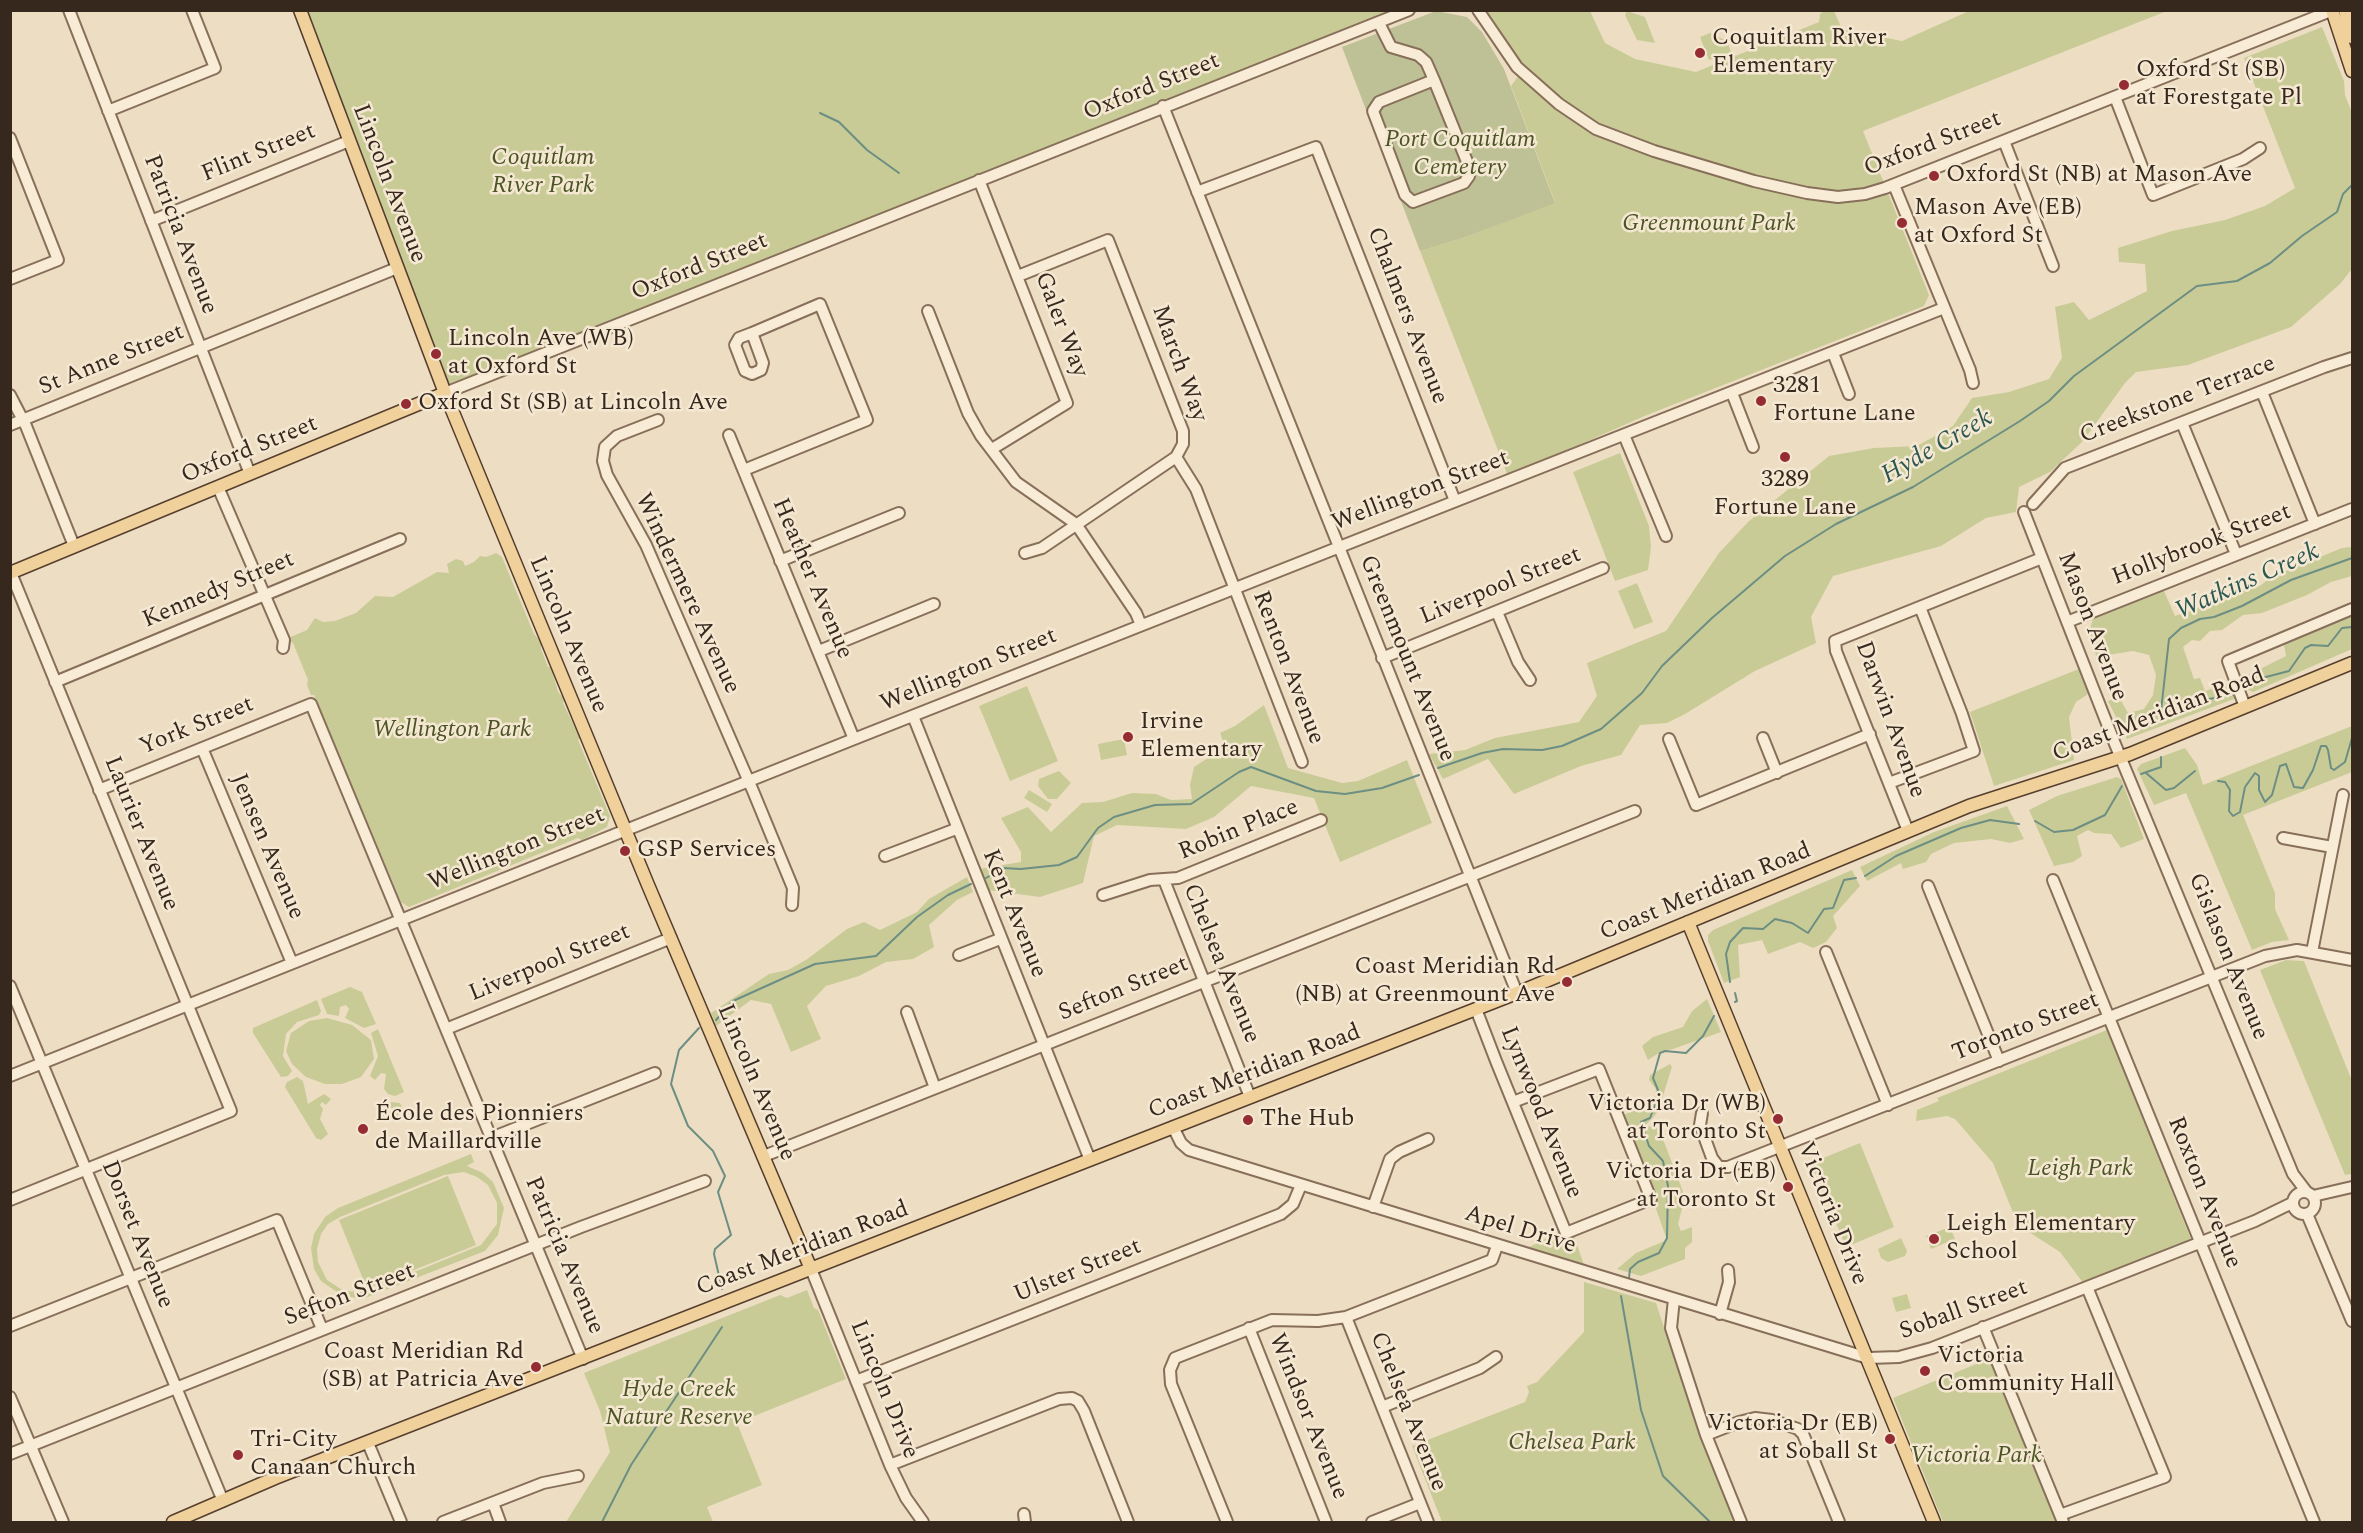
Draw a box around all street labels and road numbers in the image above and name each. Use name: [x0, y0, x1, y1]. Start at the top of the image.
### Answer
street label: Oxford Street: [1080, 48, 1224, 128]
street label: Lincoln Avenue: [345, 101, 431, 267]
street label: Oxford Street: [1860, 106, 2006, 184]
street label: Flint Street: [198, 118, 320, 190]
street label: Patricia Avenue: [135, 151, 223, 319]
street label: Chalmers Avenue: [1359, 223, 1453, 409]
street label: Oxford Street: [628, 228, 772, 308]
street label: Galer Way: [1027, 268, 1093, 382]
street label: March Way: [1144, 302, 1212, 426]
street label: St Anne Street: [35, 319, 189, 403]
street label: Creekstone Terrace: [2076, 350, 2280, 452]
street label: Oxford Street: [178, 411, 322, 491]
street label: Wellington Street: [1328, 445, 1514, 539]
street label: Windermere Avenue: [627, 489, 745, 699]
street label: Heather Avenue: [764, 494, 858, 664]
street label: Hollybrook Street: [2108, 499, 2296, 593]
street label: Liverpool Street: [1416, 542, 1586, 632]
street label: Kennedy Street: [139, 546, 299, 636]
street label: Mason Avenue: [2049, 548, 2133, 706]
street label: Lincoln Avenue: [521, 552, 613, 718]
street label: Greenmount Avenue: [1351, 552, 1461, 766]
street label: Renton Avenue: [1245, 587, 1329, 749]
street label: Wellington Street: [877, 622, 1061, 720]
street label: Darwin Avenue: [1847, 638, 1931, 802]
street label: Coast Meridian Road: [2049, 662, 2269, 770]
street label: York Street: [136, 691, 258, 763]
street label: Laurier Avenue: [96, 753, 184, 915]
street label: Jensen Avenue: [222, 770, 310, 924]
street label: Robin Place: [1175, 794, 1303, 868]
street label: Wellington Street: [425, 801, 609, 899]
street label: Coast Meridian Road: [1596, 837, 1816, 949]
street label: Kent Avenue: [974, 846, 1052, 982]
street label: Gislason Avenue: [2180, 869, 2274, 1045]
street label: Chelsea Avenue: [1175, 880, 1265, 1048]
street label: Liverpool Street: [465, 919, 635, 1009]
street label: Sefton Street: [1055, 951, 1193, 1029]
street label: Toronto Street: [1949, 987, 2103, 1069]
street label: Lincoln Avenue: [709, 1000, 801, 1166]
street label: Coast Meridian Road: [1145, 1019, 1365, 1127]
street label: Lynwood Avenue: [1492, 1023, 1588, 1203]
street label: Roxton Avenue: [2159, 1113, 2247, 1273]
street label: Victoria Drive: [1789, 1138, 1873, 1290]
street label: Dorset Avenue: [93, 1157, 179, 1313]
street label: Patricia Avenue: [517, 1173, 609, 1339]
street label: Coast Meridian Road: [693, 1196, 913, 1304]
street label: Apel Drive: [1461, 1200, 1579, 1262]
street label: Ulster Street: [1010, 1233, 1146, 1311]
street label: Sefton Street: [281, 1258, 419, 1334]
street label: Soball Street: [1896, 1274, 2032, 1348]
street label: Lincoln Drive: [842, 1317, 924, 1463]
street label: Chelsea Avenue: [1362, 1328, 1452, 1496]
street label: Windsor Avenue: [1261, 1330, 1353, 1504]

